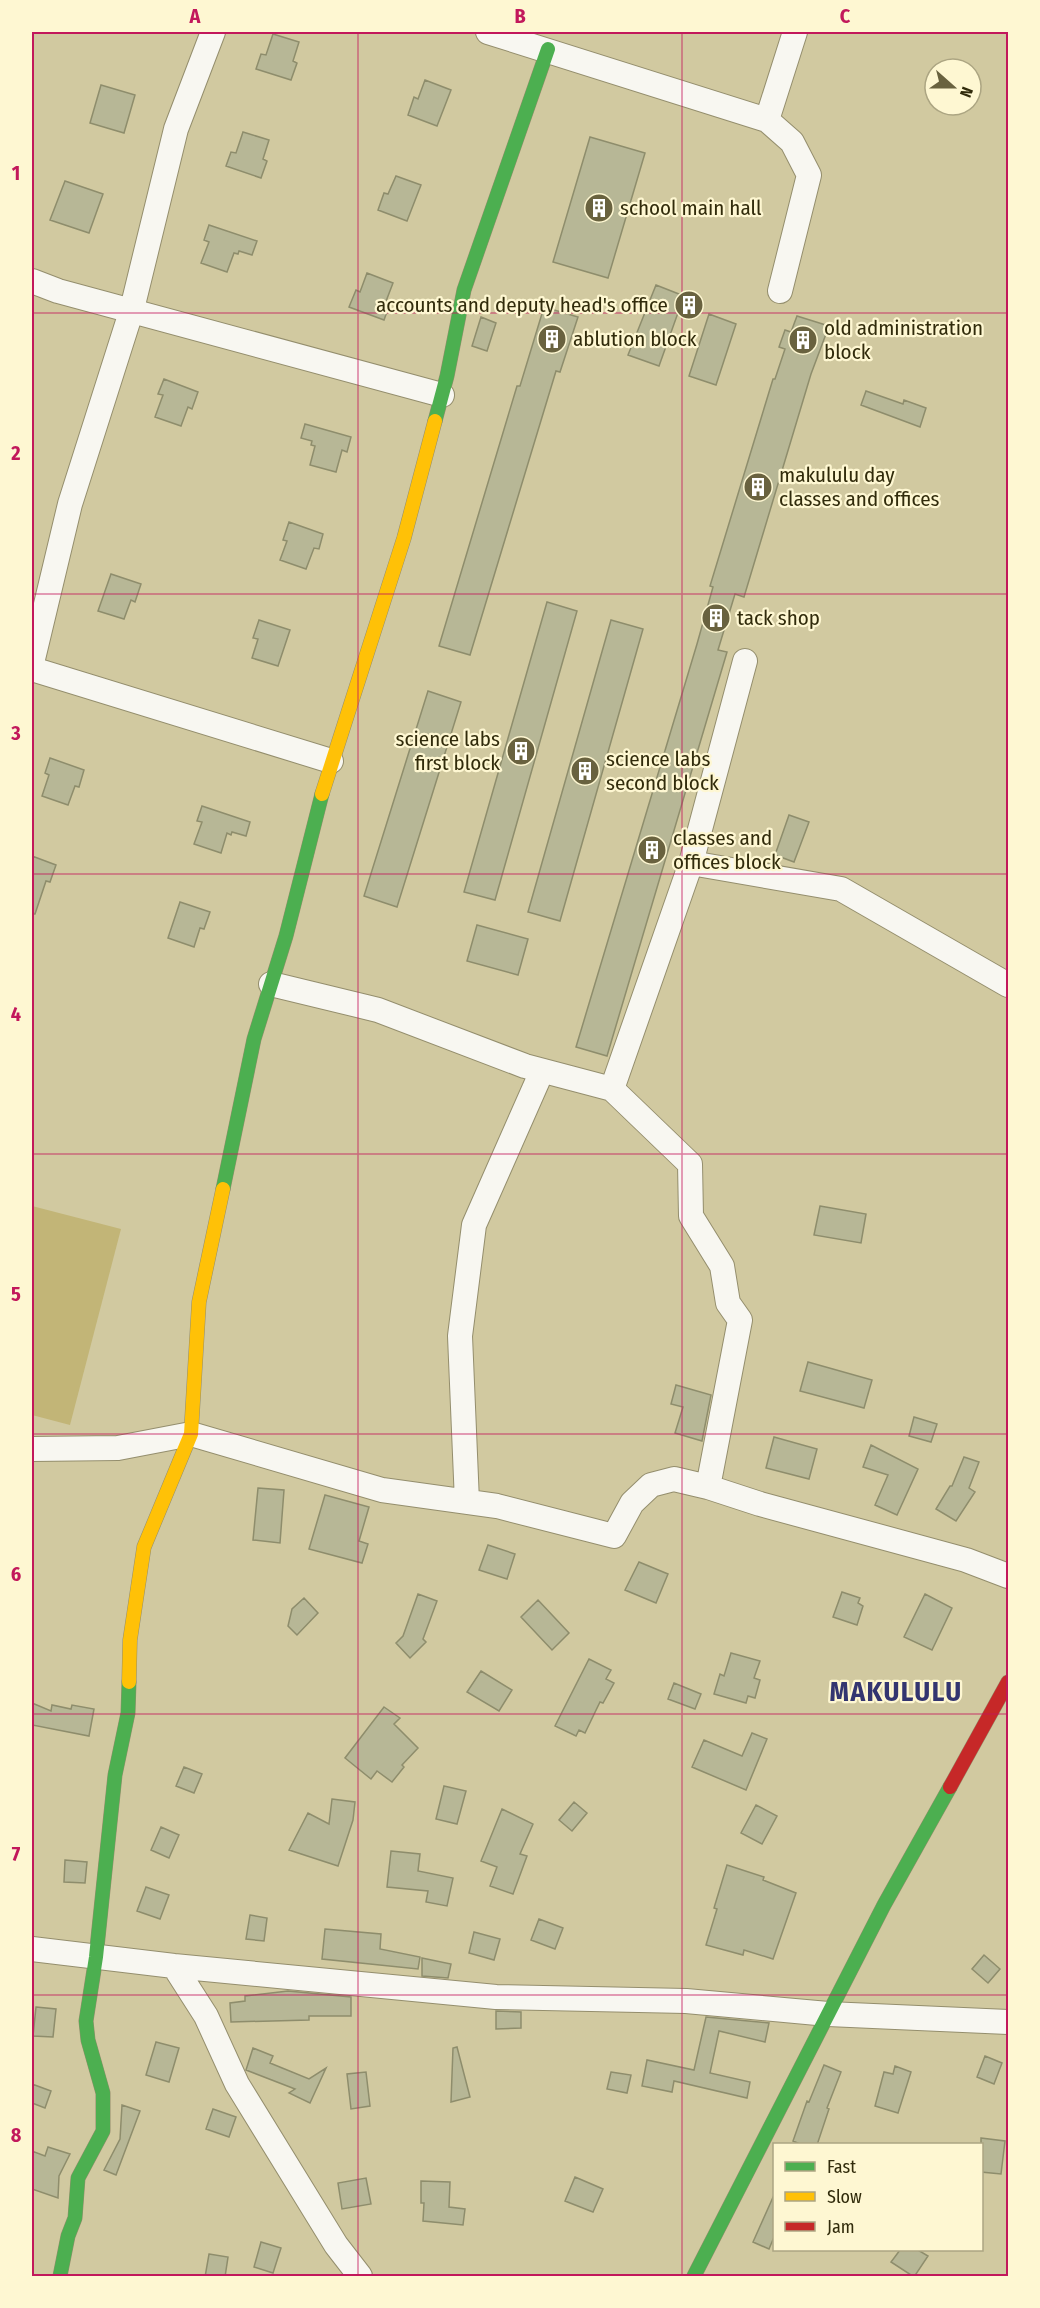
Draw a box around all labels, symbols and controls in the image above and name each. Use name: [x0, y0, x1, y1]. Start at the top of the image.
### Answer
text: A: [189, 4, 202, 28]
text: B: [514, 4, 526, 28]
text: C: [840, 4, 851, 28]
north arrow: [923, 57, 983, 117]
text: N: [956, 84, 977, 100]
text: 1: [12, 161, 20, 185]
building icon: school main hall: [583, 192, 615, 224]
place label: school main hall: [620, 195, 762, 221]
building icon: accounts and deputy head's office: [673, 289, 705, 321]
place label: accounts and deputy head's office: [376, 292, 668, 318]
place label: old administration block: [824, 315, 983, 365]
building icon: ablution block: [536, 323, 568, 355]
building icon: old administration block: [787, 324, 819, 356]
place label: ablution block: [573, 326, 697, 352]
text: 2: [10, 441, 21, 465]
place label: makululu day classes and offices: [779, 462, 940, 512]
building icon: makululu day classes and offices: [742, 471, 774, 503]
building icon: tack shop: [700, 602, 732, 634]
place label: tack shop: [737, 605, 820, 631]
text: 3: [10, 721, 21, 745]
place label: science labs first block: [396, 726, 500, 776]
building icon: science labs first block: [505, 735, 537, 767]
place label: science labs second block: [606, 746, 719, 796]
building icon: science labs second block: [569, 755, 601, 787]
place label: classes and offices block: [673, 825, 781, 875]
building icon: classes and offices block: [636, 834, 668, 866]
text: 4: [11, 1002, 21, 1026]
text: 5: [11, 1282, 21, 1306]
text: 6: [11, 1562, 21, 1586]
district label: MAKULULU: [829, 1676, 963, 1708]
text: 7: [12, 1842, 21, 1866]
text: 8: [11, 2123, 22, 2147]
legend: [773, 2143, 983, 2251]
text: Fast: [827, 2156, 856, 2178]
text: Slow: [827, 2186, 862, 2208]
text: Jam: [827, 2216, 855, 2238]

